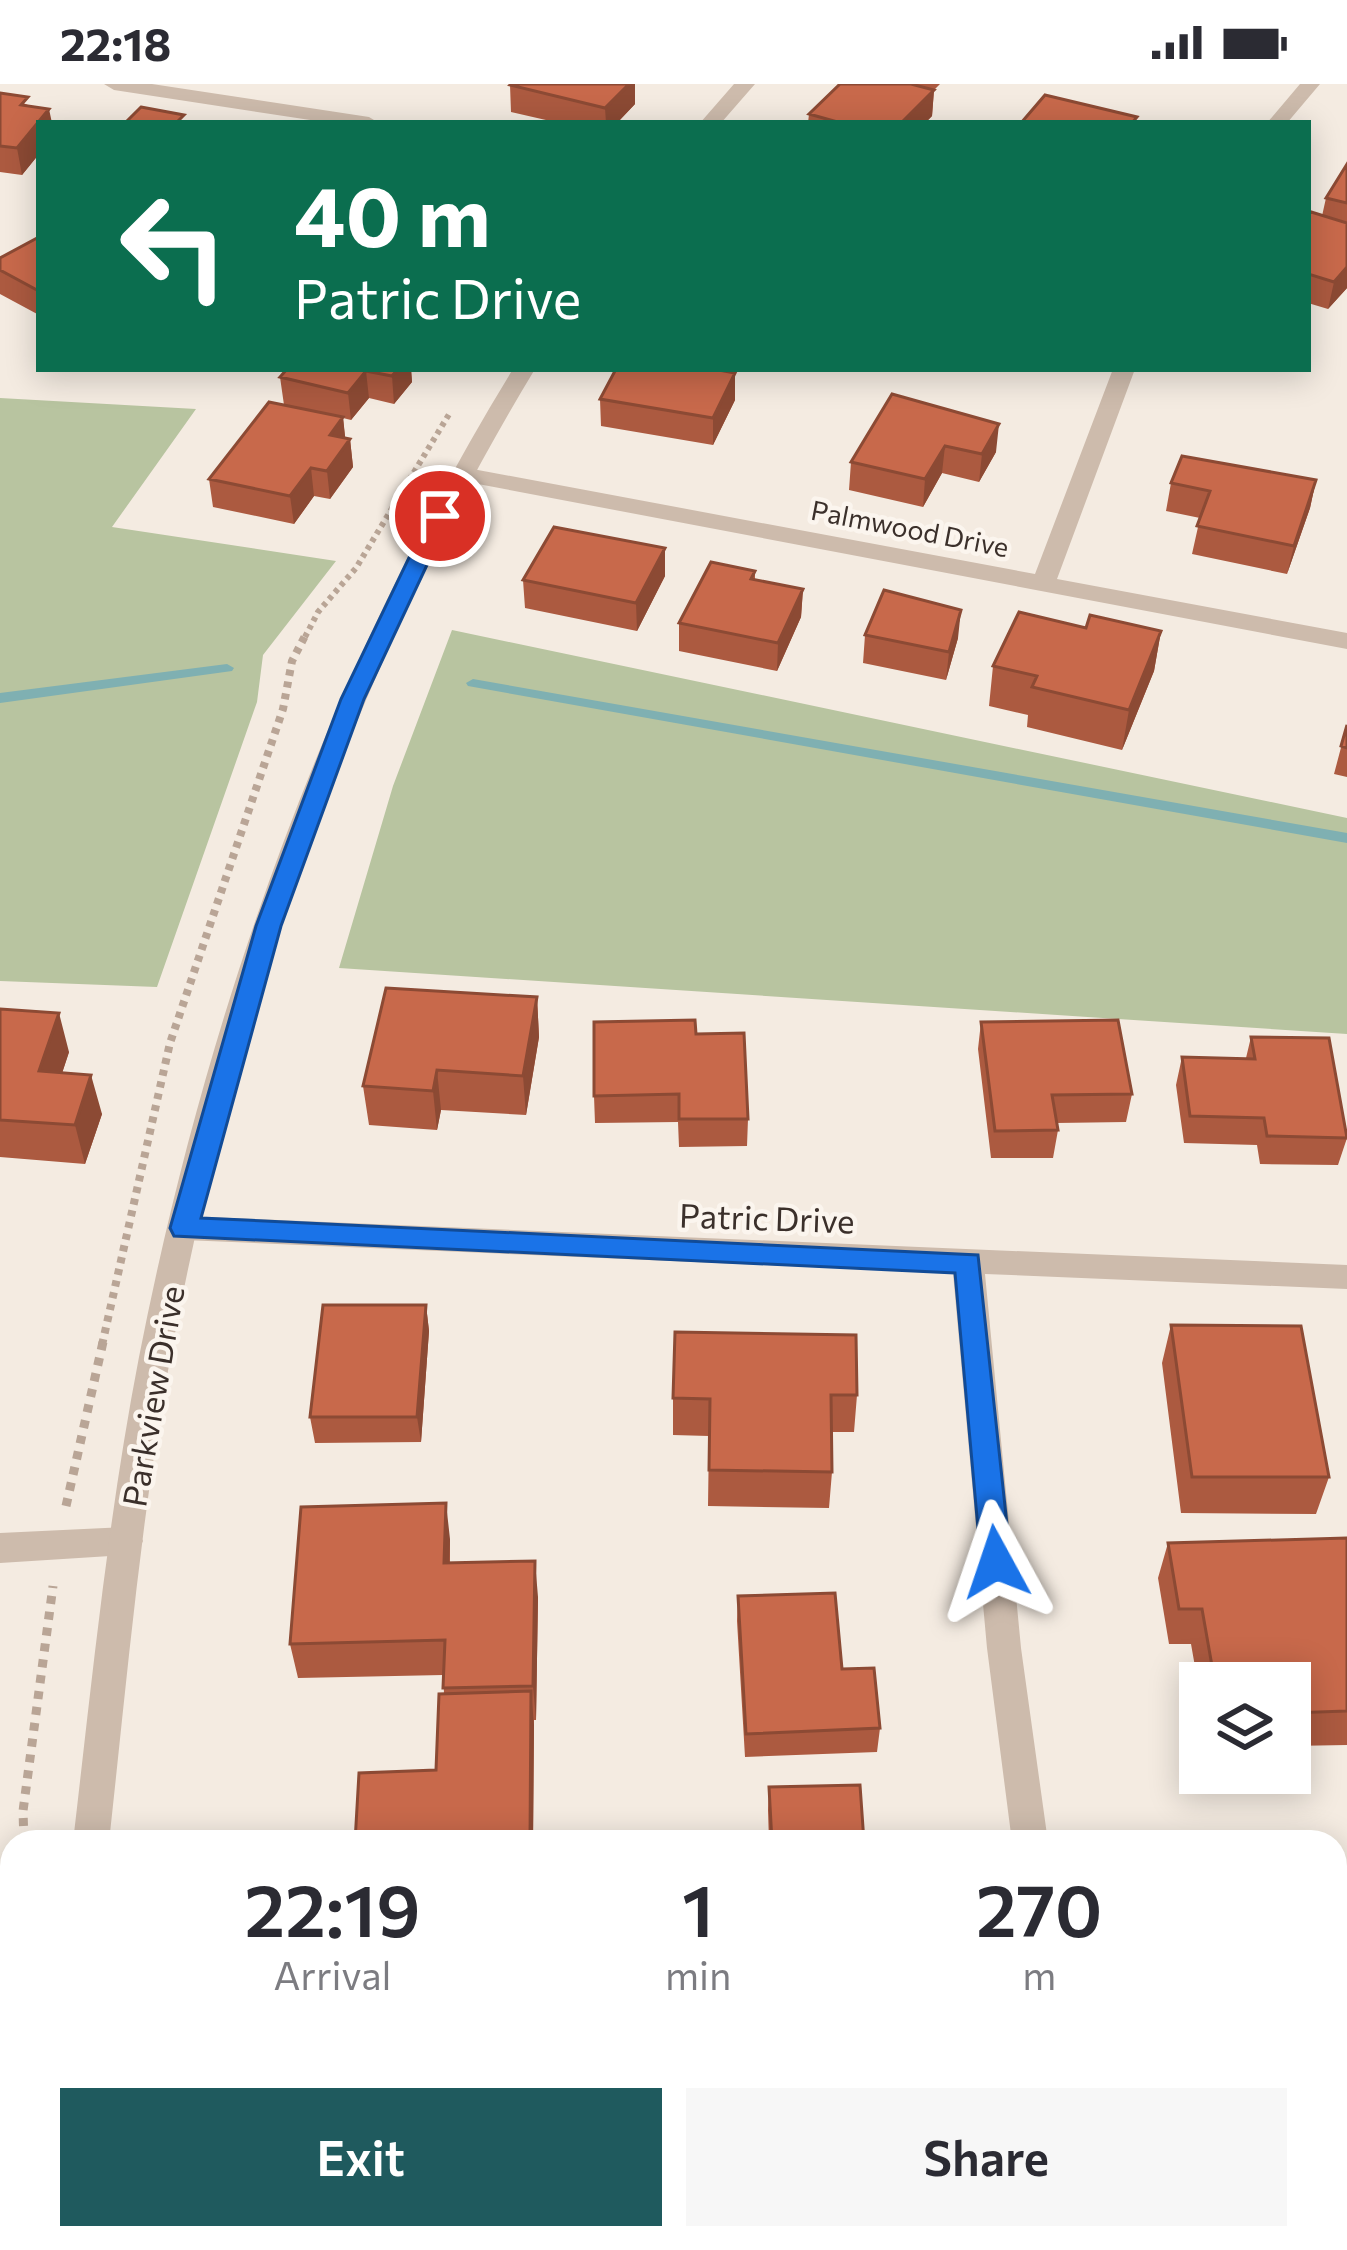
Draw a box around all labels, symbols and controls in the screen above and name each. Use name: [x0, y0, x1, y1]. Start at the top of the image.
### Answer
text: 22:18: [60, 15, 171, 70]
text: 40 m: [294, 162, 491, 264]
icon: left: [96, 168, 252, 324]
text: Patric Drive: [294, 264, 581, 330]
pin: [389, 465, 491, 567]
icon: arrive: [407, 483, 473, 549]
street label: Palmwood Drive: [808, 493, 1012, 563]
street label: Patric Drive: [679, 1193, 855, 1241]
street label: Parkview Drive: [112, 1282, 192, 1510]
position arrow: [933, 1499, 1059, 1625]
map controls: [1179, 1662, 1311, 1794]
button: layers: [1179, 1662, 1311, 1794]
text: 22:19: [245, 1864, 420, 1952]
text: 1: [682, 1864, 714, 1952]
text: 270: [976, 1864, 1102, 1952]
text: Arrival: [273, 1950, 391, 1998]
text: min: [665, 1950, 731, 1998]
text: m: [1022, 1950, 1056, 1998]
button: Exit: [60, 2088, 662, 2226]
button: Share: [686, 2088, 1287, 2226]

